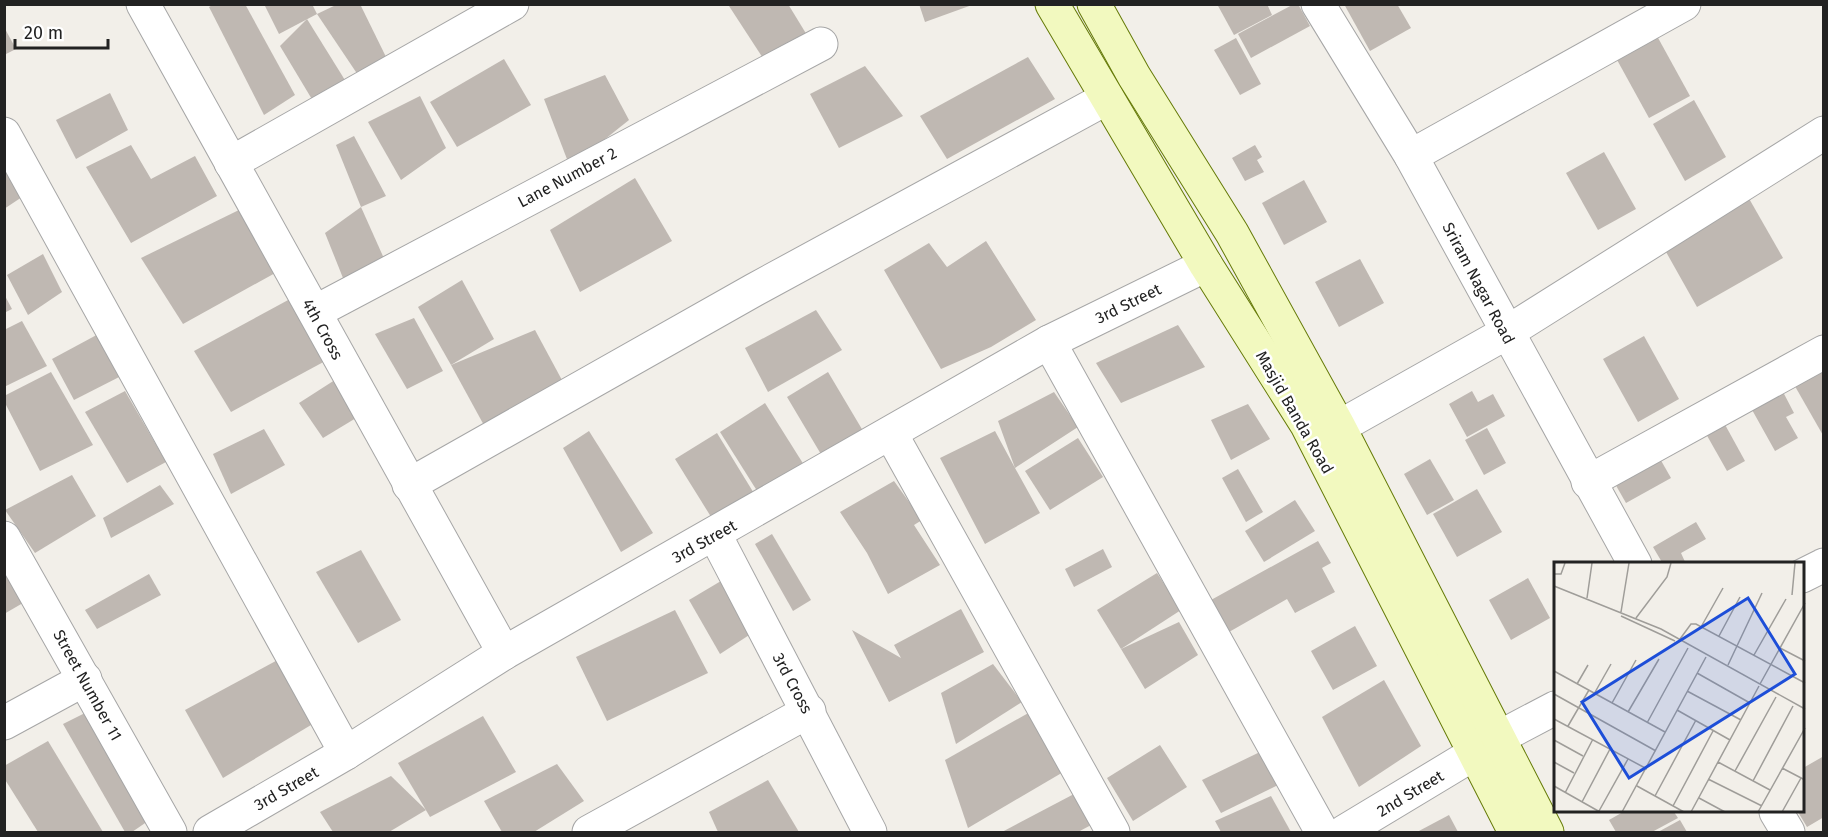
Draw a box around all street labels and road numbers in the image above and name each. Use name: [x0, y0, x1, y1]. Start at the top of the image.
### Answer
street label: Lane Number 2: [514, 143, 620, 212]
street label: Sriram Nagar Road: [1438, 219, 1519, 347]
street label: 3rd Street: [1092, 279, 1164, 328]
street label: 4th Cross: [298, 296, 347, 363]
street label: Masjid Banda Road: [1252, 348, 1337, 477]
street label: 3rd Street: [669, 516, 740, 567]
street label: Street Number 11: [49, 626, 126, 744]
street label: 3rd Cross: [769, 650, 816, 717]
street label: 3rd Street: [251, 762, 322, 814]
street label: 2nd Street: [1373, 766, 1447, 821]

